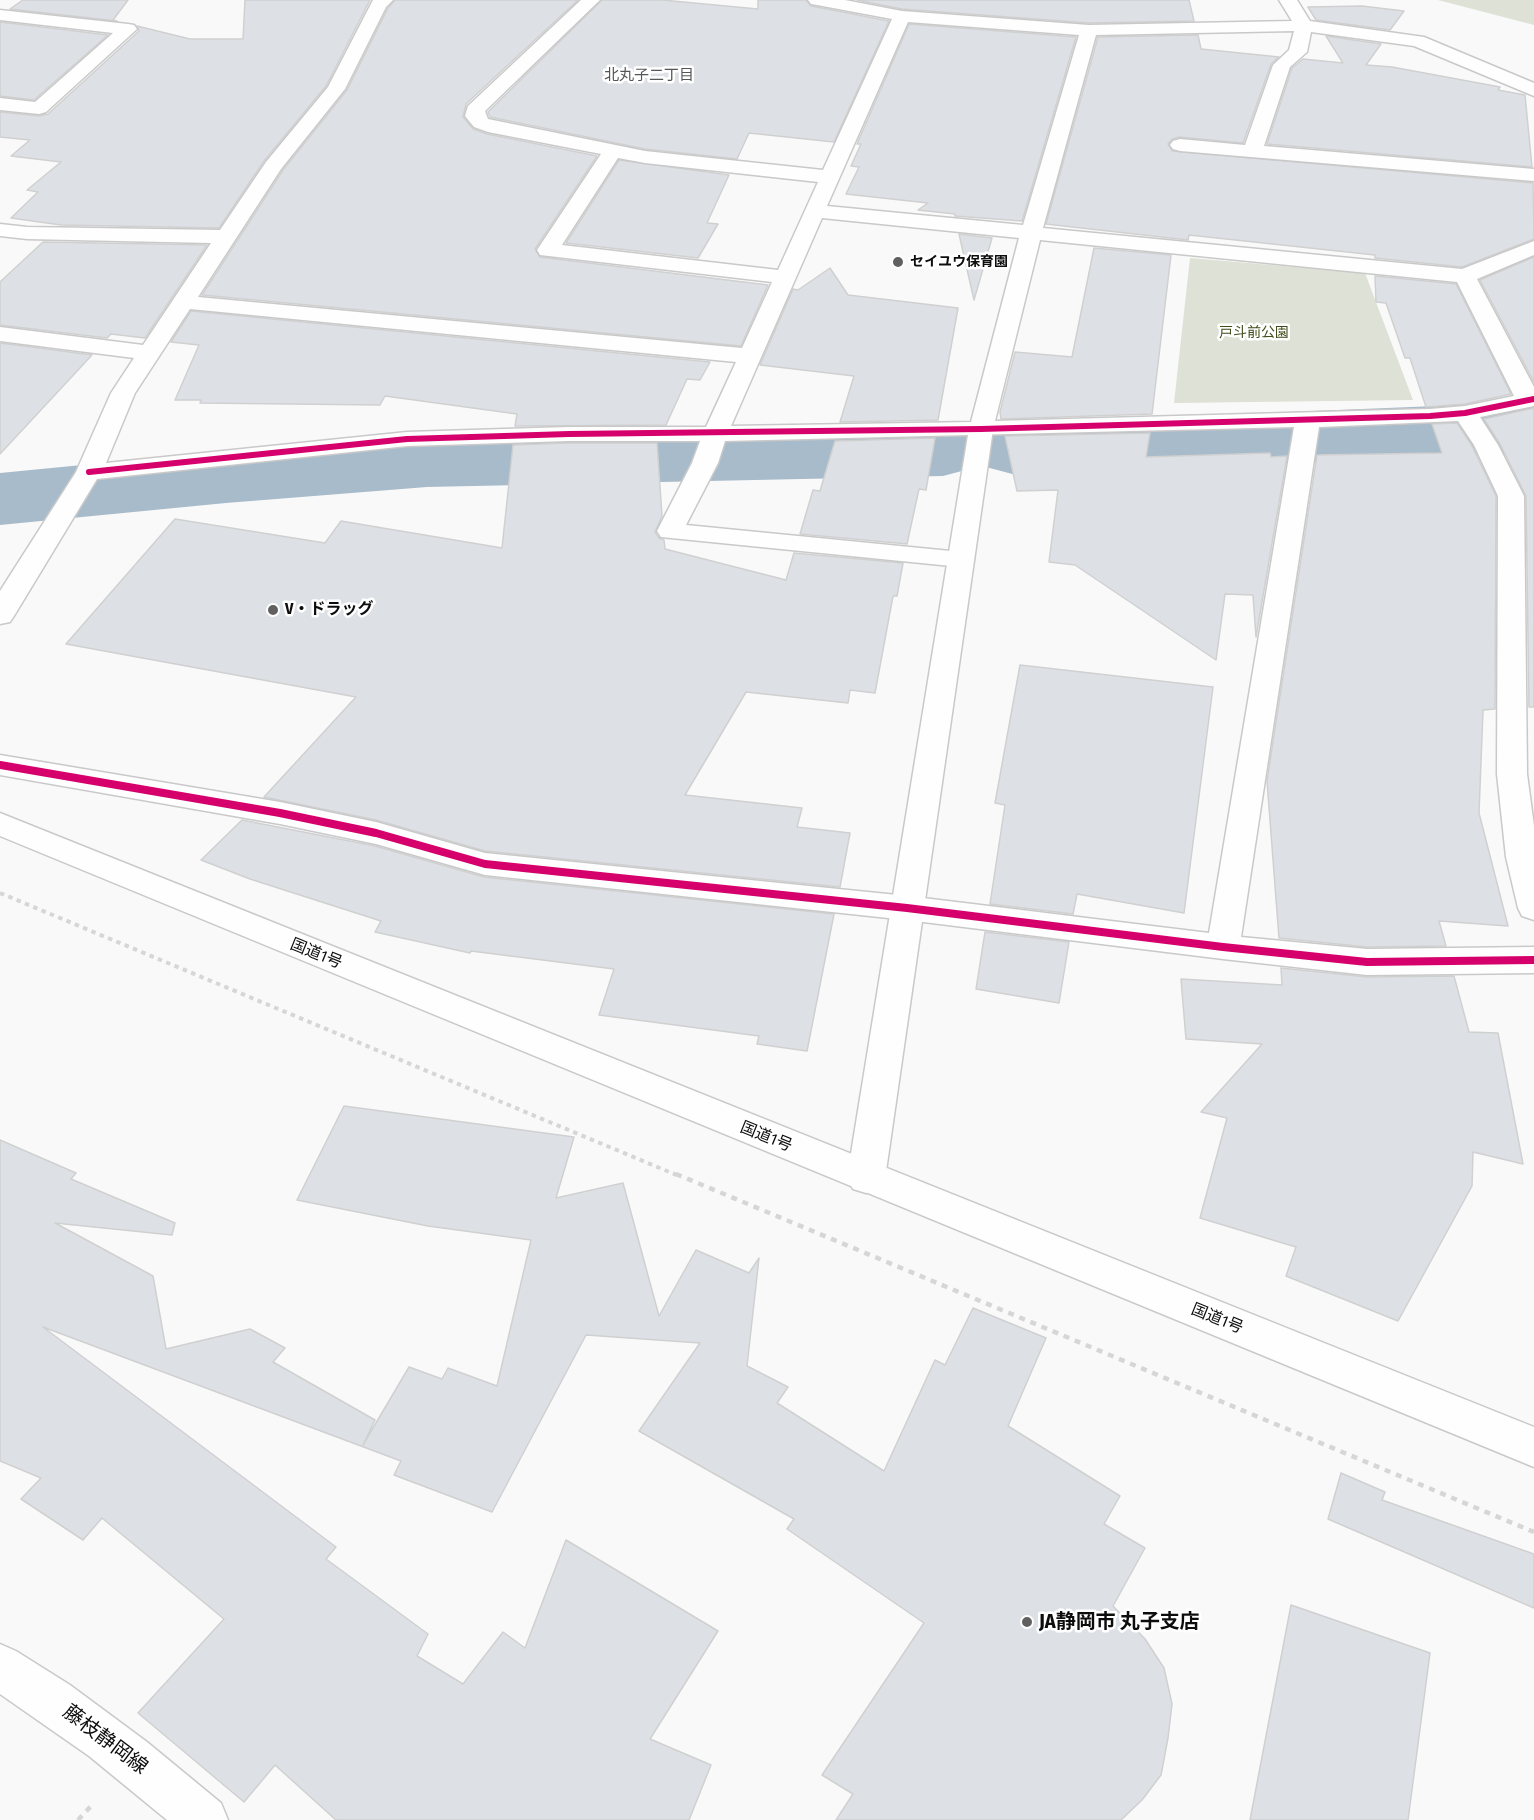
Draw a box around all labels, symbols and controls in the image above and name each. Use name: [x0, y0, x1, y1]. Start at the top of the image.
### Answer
district label: 北丸子二丁目: [604, 67, 694, 85]
place label: セイユウ保育園: [910, 254, 1008, 270]
marker: セイユウ保育園: [891, 255, 905, 269]
park label: 戸斗前公園: [1219, 325, 1289, 341]
place label: V・ドラッグ: [285, 600, 373, 620]
marker: V・ドラッグ: [266, 603, 280, 617]
street label: 国道1号: [287, 935, 345, 973]
street label: 国道1号: [737, 1118, 795, 1156]
street label: 国道1号: [1188, 1300, 1246, 1338]
place label: JA静岡市 丸子支店: [1039, 1610, 1200, 1634]
marker: JA静岡市 丸子支店: [1020, 1615, 1034, 1629]
street label: 藤枝静岡線: [58, 1700, 152, 1780]

